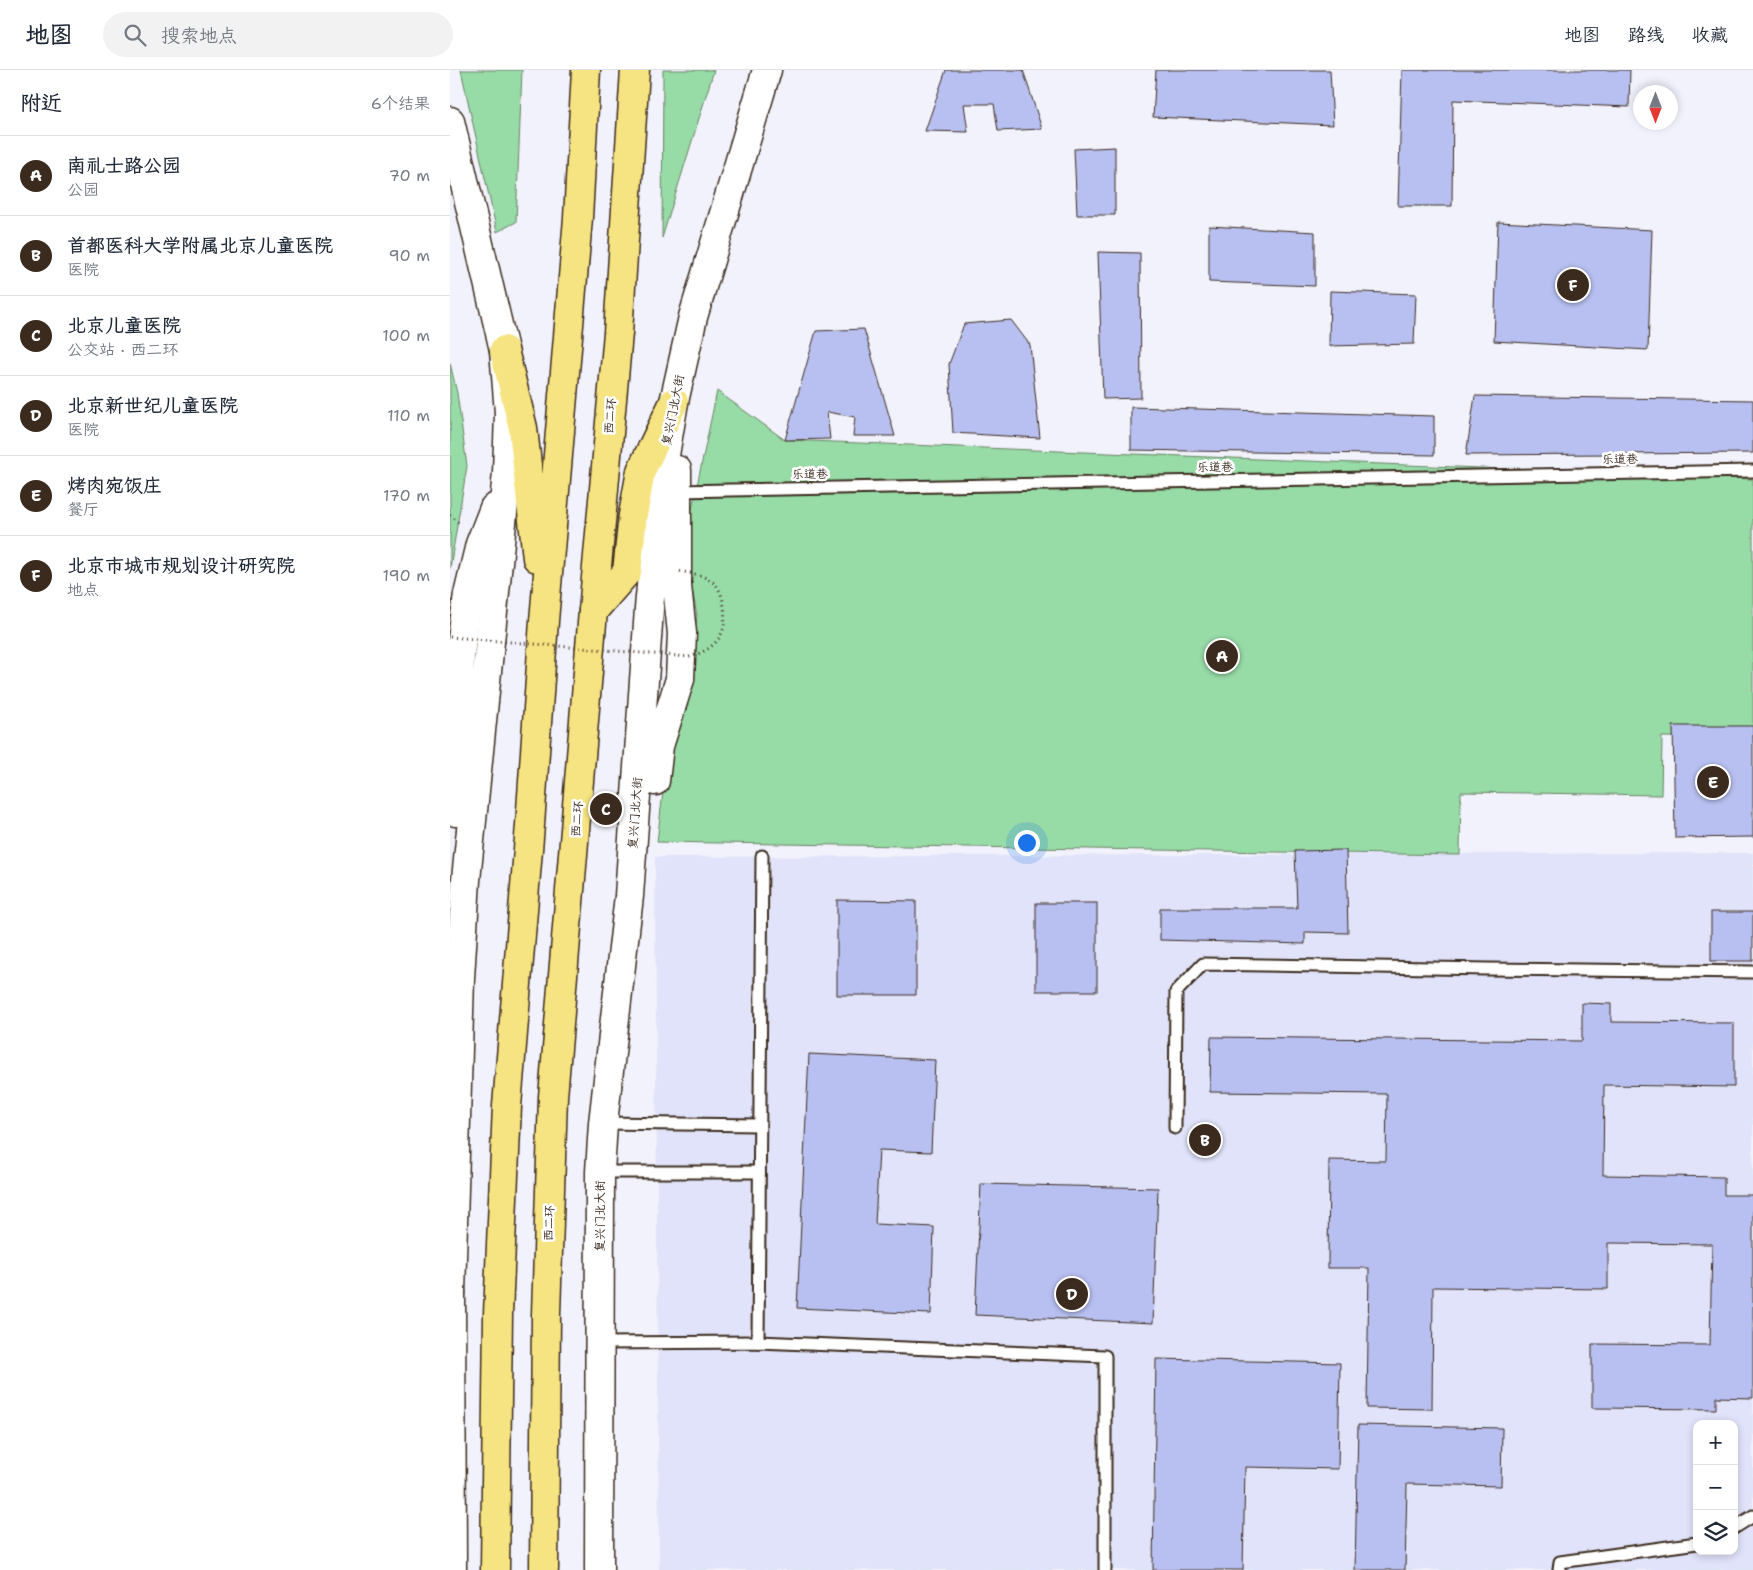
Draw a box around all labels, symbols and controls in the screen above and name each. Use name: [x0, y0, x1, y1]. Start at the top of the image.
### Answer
search box: [103, 12, 453, 57]
text: 地图: [25, 19, 73, 51]
icon: search: [121, 21, 149, 49]
text: 搜索地点: [161, 23, 237, 48]
text: 地图: [1564, 23, 1600, 47]
text: 路线: [1628, 23, 1664, 47]
text: 收藏: [1692, 23, 1728, 47]
north arrow: [1633, 85, 1678, 130]
text: 附近: [20, 89, 62, 117]
text: 6个结果: [371, 93, 430, 114]
text: 南礼士路公园: [67, 153, 181, 178]
text: A: [30, 165, 42, 186]
text: 70 m: [389, 165, 430, 186]
text: 公园: [67, 179, 99, 200]
text: 首都医科大学附属北京儿童医院: [67, 233, 333, 258]
text: B: [31, 245, 41, 266]
text: 90 m: [389, 245, 430, 266]
text: 医院: [67, 259, 99, 280]
pin: F: [1557, 266, 1589, 304]
text: 北京儿童医院: [67, 313, 181, 338]
text: C: [31, 325, 41, 346]
text: 100 m: [382, 325, 430, 346]
text: 公交站 · 西二环: [67, 339, 178, 360]
street label: 复兴门北大街: [658, 373, 688, 447]
text: 北京新世纪儿童医院: [67, 393, 238, 418]
street label: 西二环: [600, 397, 620, 435]
text: D: [30, 405, 42, 426]
text: 110 m: [387, 405, 430, 426]
text: 医院: [67, 419, 99, 440]
street label: 乐道巷: [1602, 451, 1638, 467]
street label: 乐道巷: [1197, 459, 1233, 475]
street label: 乐道巷: [792, 466, 828, 482]
text: 烤肉宛饭庄: [67, 473, 162, 498]
text: E: [31, 485, 41, 506]
text: 170 m: [383, 485, 430, 506]
text: 餐厅: [67, 499, 99, 520]
text: 北京市城市规划设计研究院: [67, 553, 295, 578]
text: F: [31, 565, 41, 586]
text: 190 m: [383, 565, 430, 586]
text: 地点: [67, 579, 99, 600]
pin: A: [1206, 637, 1238, 675]
pin: E: [1697, 763, 1729, 801]
street label: 复兴门北大街: [625, 777, 645, 849]
pin: C: [590, 790, 622, 828]
street label: 西二环: [567, 800, 587, 838]
your location: [1014, 830, 1040, 856]
pin: B: [1189, 1121, 1221, 1159]
street label: 复兴门北大街: [592, 1180, 608, 1252]
street label: 西二环: [540, 1205, 558, 1241]
pin: D: [1056, 1275, 1088, 1313]
map controls: [1693, 1420, 1738, 1555]
button: +: [1693, 1420, 1738, 1465]
button: −: [1693, 1465, 1738, 1510]
button: layers: [1693, 1510, 1738, 1555]

